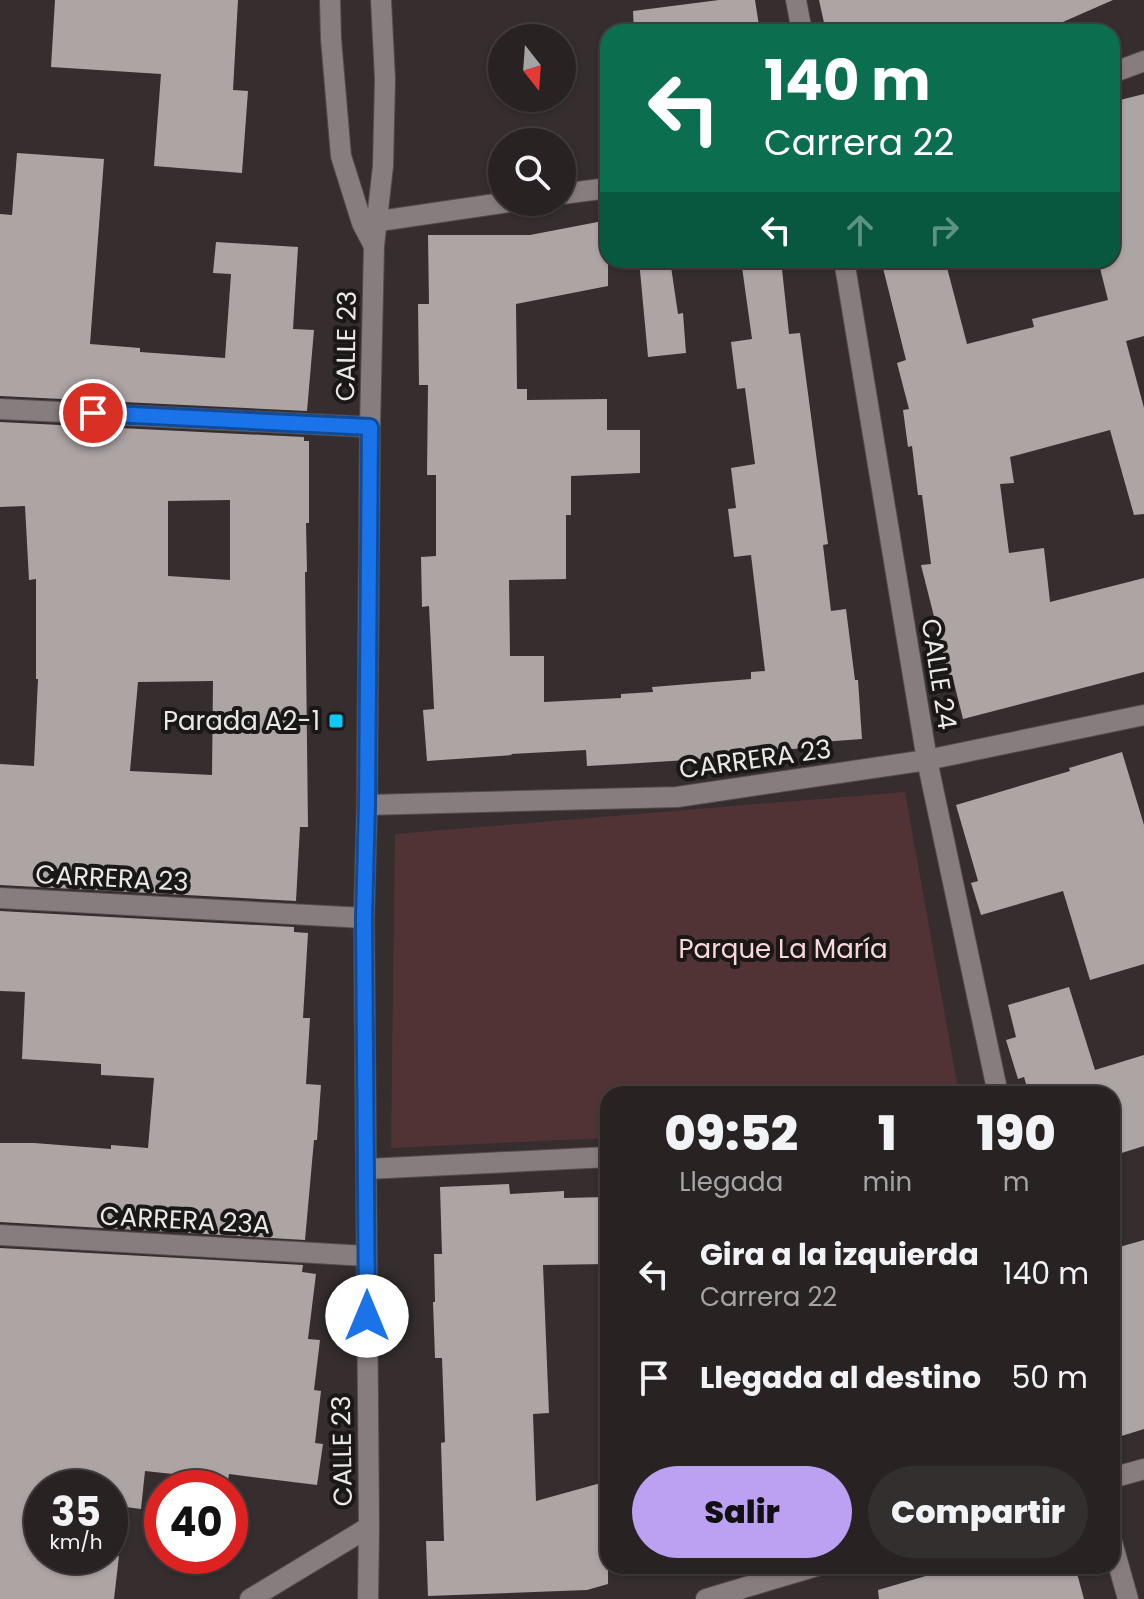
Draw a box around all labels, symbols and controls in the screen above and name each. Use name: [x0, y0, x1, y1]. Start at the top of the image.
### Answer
north arrow: [488, 24, 576, 112]
map controls: [488, 24, 576, 216]
text: 140 m: [764, 41, 931, 120]
icon: left: [632, 56, 736, 160]
text: Carrera 22: [764, 117, 954, 168]
button: search: [488, 128, 576, 216]
icon: left: [754, 208, 798, 252]
icon: ahead: [838, 208, 882, 252]
icon: right: [922, 208, 966, 252]
street label: CALLE 23: [327, 290, 365, 402]
pin: [59, 379, 127, 447]
icon: arrive: [71, 391, 115, 435]
street label: CALLE 24: [912, 616, 966, 732]
place label: Parada A2-1: [163, 703, 320, 739]
marker: Parada A2-1: [327, 712, 345, 730]
street label: CARRERA 23: [677, 731, 833, 787]
street label: CARRERA 23: [35, 856, 189, 900]
park label: Parque La María: [679, 931, 888, 967]
text: 09:52: [664, 1100, 798, 1167]
text: 1: [878, 1100, 897, 1167]
text: 190: [977, 1100, 1056, 1167]
text: Llegada: [679, 1164, 783, 1200]
text: min: [862, 1164, 912, 1200]
text: m: [1003, 1164, 1029, 1200]
street label: CARRERA 23A: [99, 1198, 271, 1242]
text: Gira a la izquierda: [700, 1233, 979, 1276]
icon: left: [632, 1252, 676, 1296]
text: 140 m: [1003, 1252, 1089, 1295]
position arrow: [325, 1274, 409, 1358]
text: Carrera 22: [700, 1279, 837, 1315]
icon: arrive: [632, 1356, 676, 1400]
text: Llegada al destino: [700, 1356, 981, 1399]
text: 50 m: [1011, 1356, 1088, 1399]
street label: CALLE 23: [323, 1395, 361, 1507]
button: Salir: [632, 1466, 852, 1558]
button: Compartir: [868, 1466, 1088, 1558]
speed limit sign: 40: [144, 1470, 248, 1574]
text: 35: [51, 1484, 101, 1540]
text: km/h: [49, 1528, 103, 1556]

